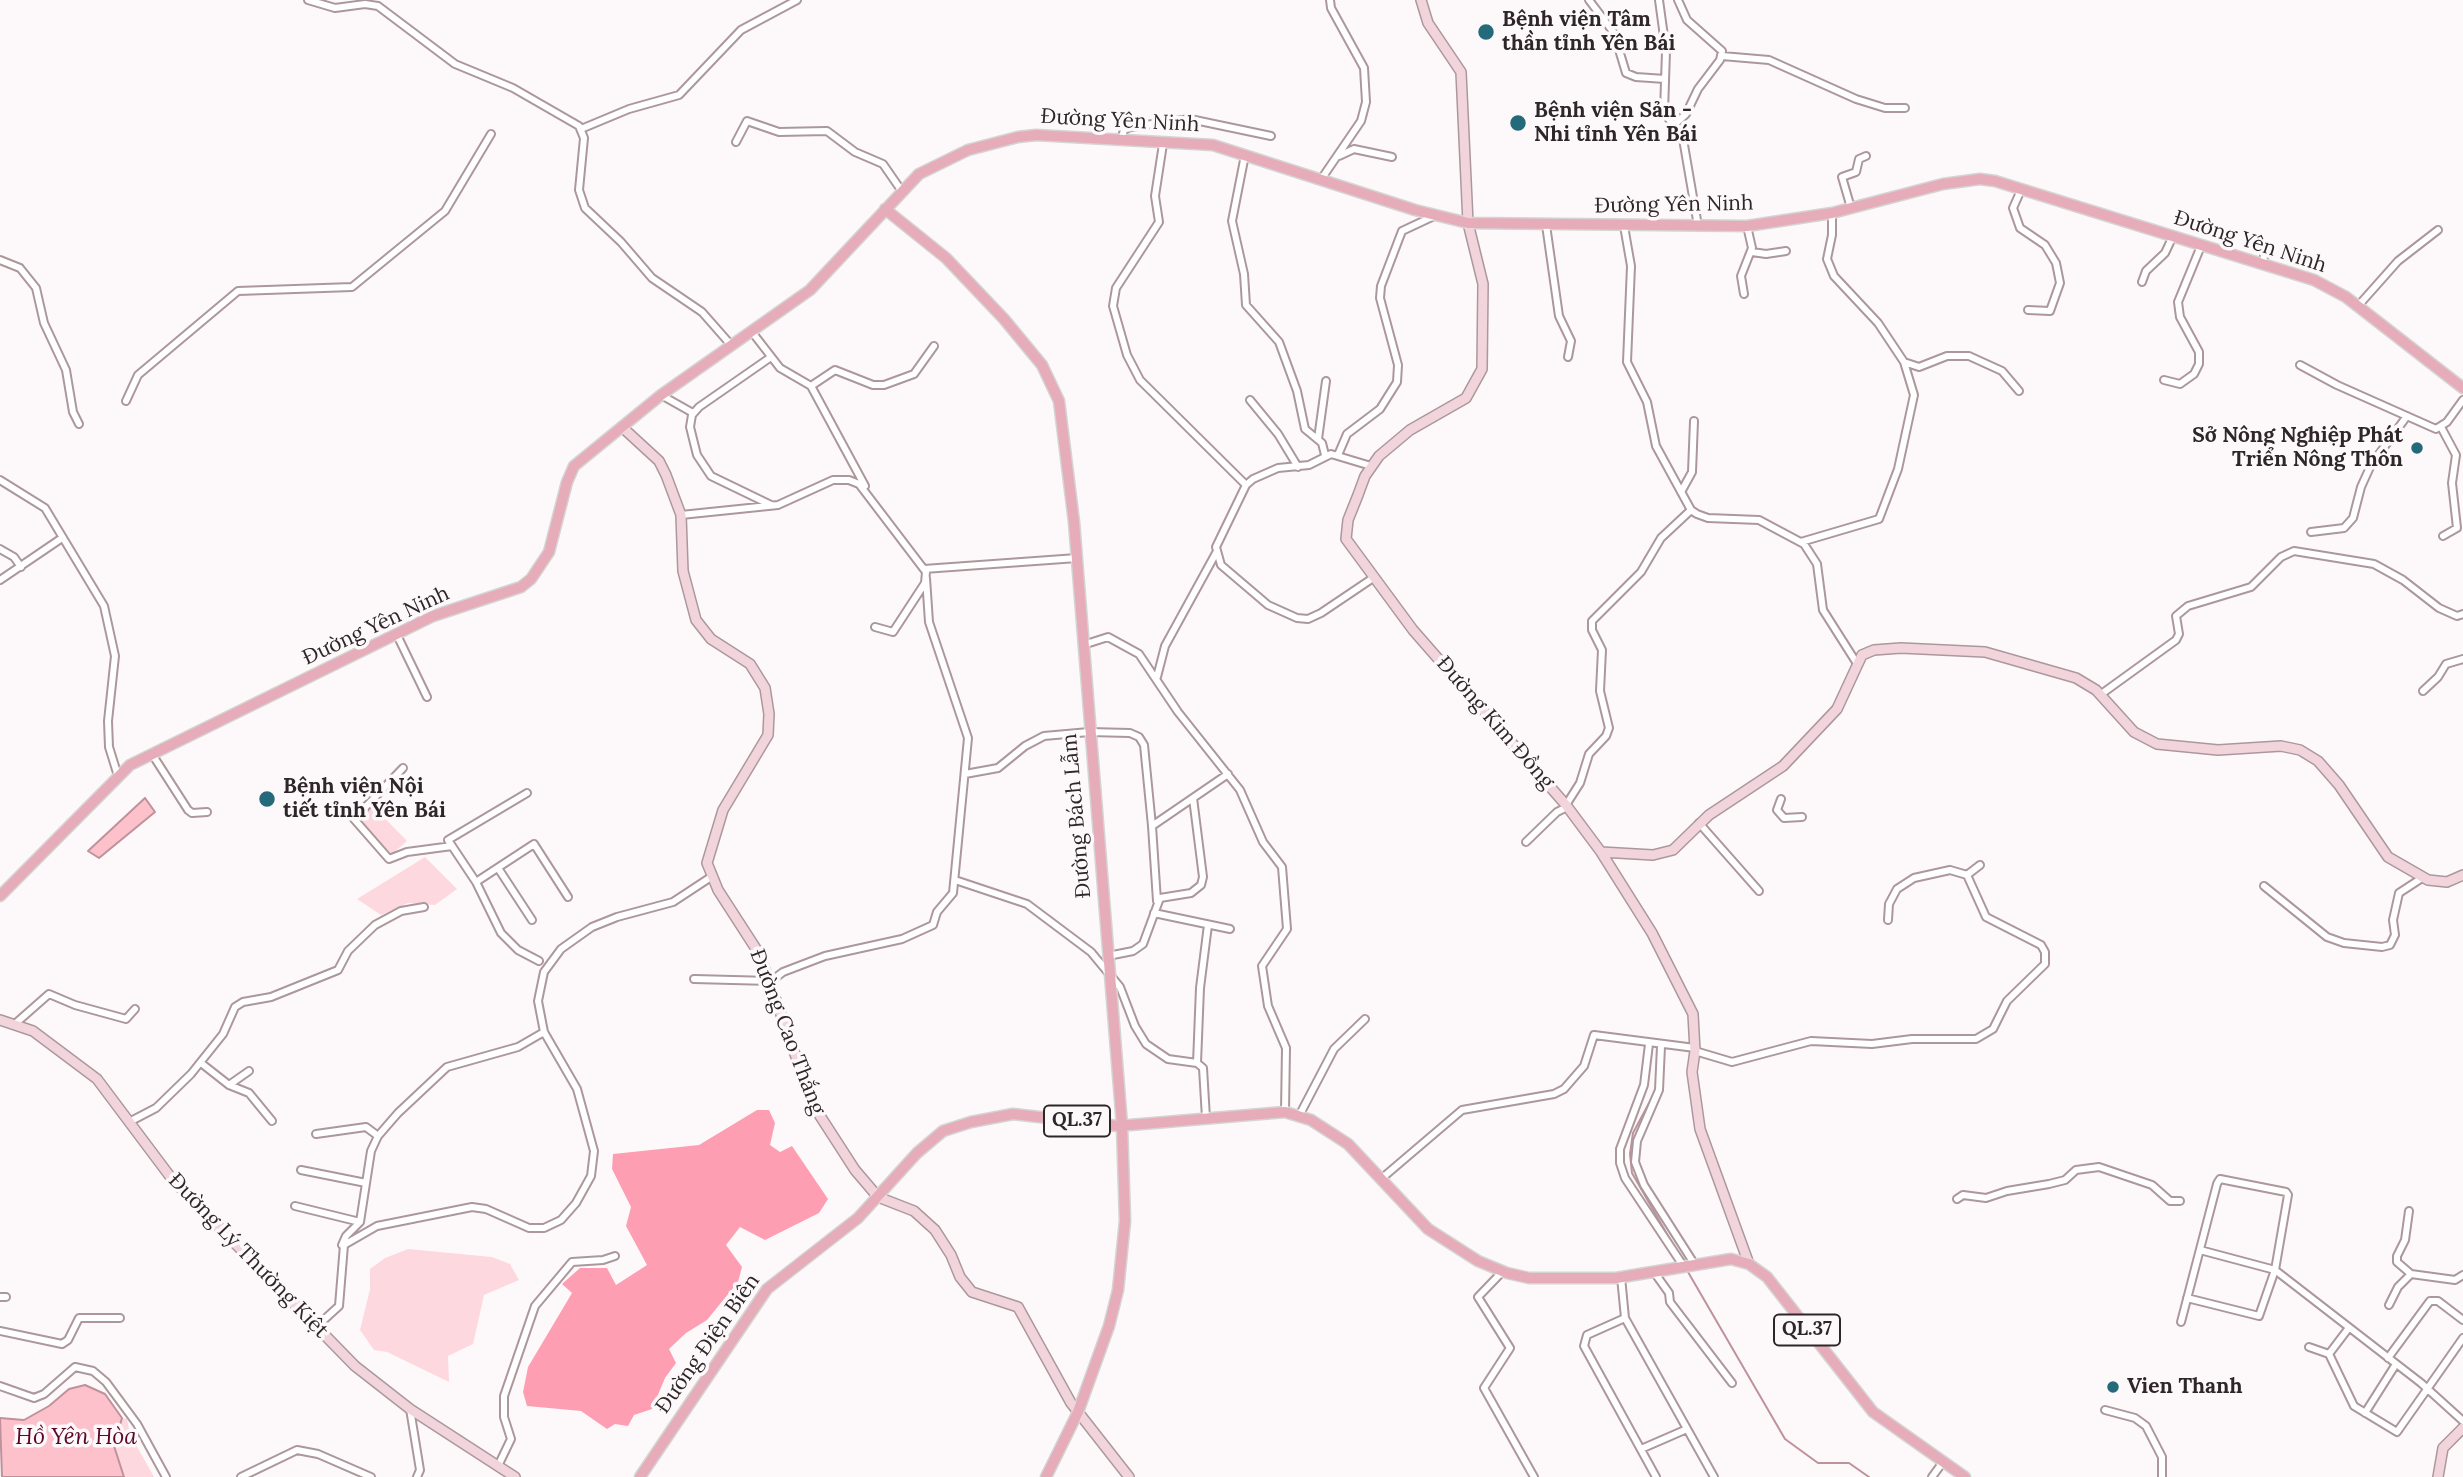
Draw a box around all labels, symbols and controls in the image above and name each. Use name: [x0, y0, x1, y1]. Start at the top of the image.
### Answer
place label: Bệnh viện Tâm thần tỉnh Yên Bái: [1502, 7, 1675, 57]
marker: Bệnh viện Tâm thần tỉnh Yên Bái: [1476, 22, 1496, 42]
place label: Bệnh viện Sản - Nhi tỉnh Yên Bái: [1534, 98, 1697, 148]
street label: Đường Yên Ninh: [1040, 104, 1200, 138]
marker: Bệnh viện Sản - Nhi tỉnh Yên Bái: [1508, 113, 1528, 133]
street label: Đường Yên Ninh: [1594, 191, 1754, 219]
street label: Đường Yên Ninh: [2170, 205, 2330, 279]
place label: Sở Nông Nghiệp Phát Triển Nông Thôn: [2192, 423, 2403, 473]
marker: Sở Nông Nghiệp Phát Triển Nông Thôn: [2409, 440, 2425, 456]
street label: Đường Yên Ninh: [299, 581, 453, 671]
street label: Đường Kim Đồng: [1431, 652, 1559, 794]
street label: Đường Bách Lẫm: [1057, 733, 1097, 899]
place label: Bệnh viện Nội tiết tỉnh Yên Bái: [283, 774, 446, 824]
marker: Bệnh viện Nội tiết tỉnh Yên Bái: [257, 789, 277, 809]
street label: Đường Cao Thắng: [744, 946, 830, 1118]
road number: QL.37: [1044, 1106, 1110, 1136]
street label: Đường Lý Thường Kiệt: [163, 1168, 333, 1344]
street label: Đường Điện Biên: [651, 1269, 765, 1419]
road number: QL.37: [1774, 1314, 1840, 1346]
place label: Vien Thanh: [2127, 1374, 2243, 1400]
marker: Vien Thanh: [2105, 1379, 2121, 1395]
water label: Hồ Yên Hòa: [15, 1423, 137, 1451]

